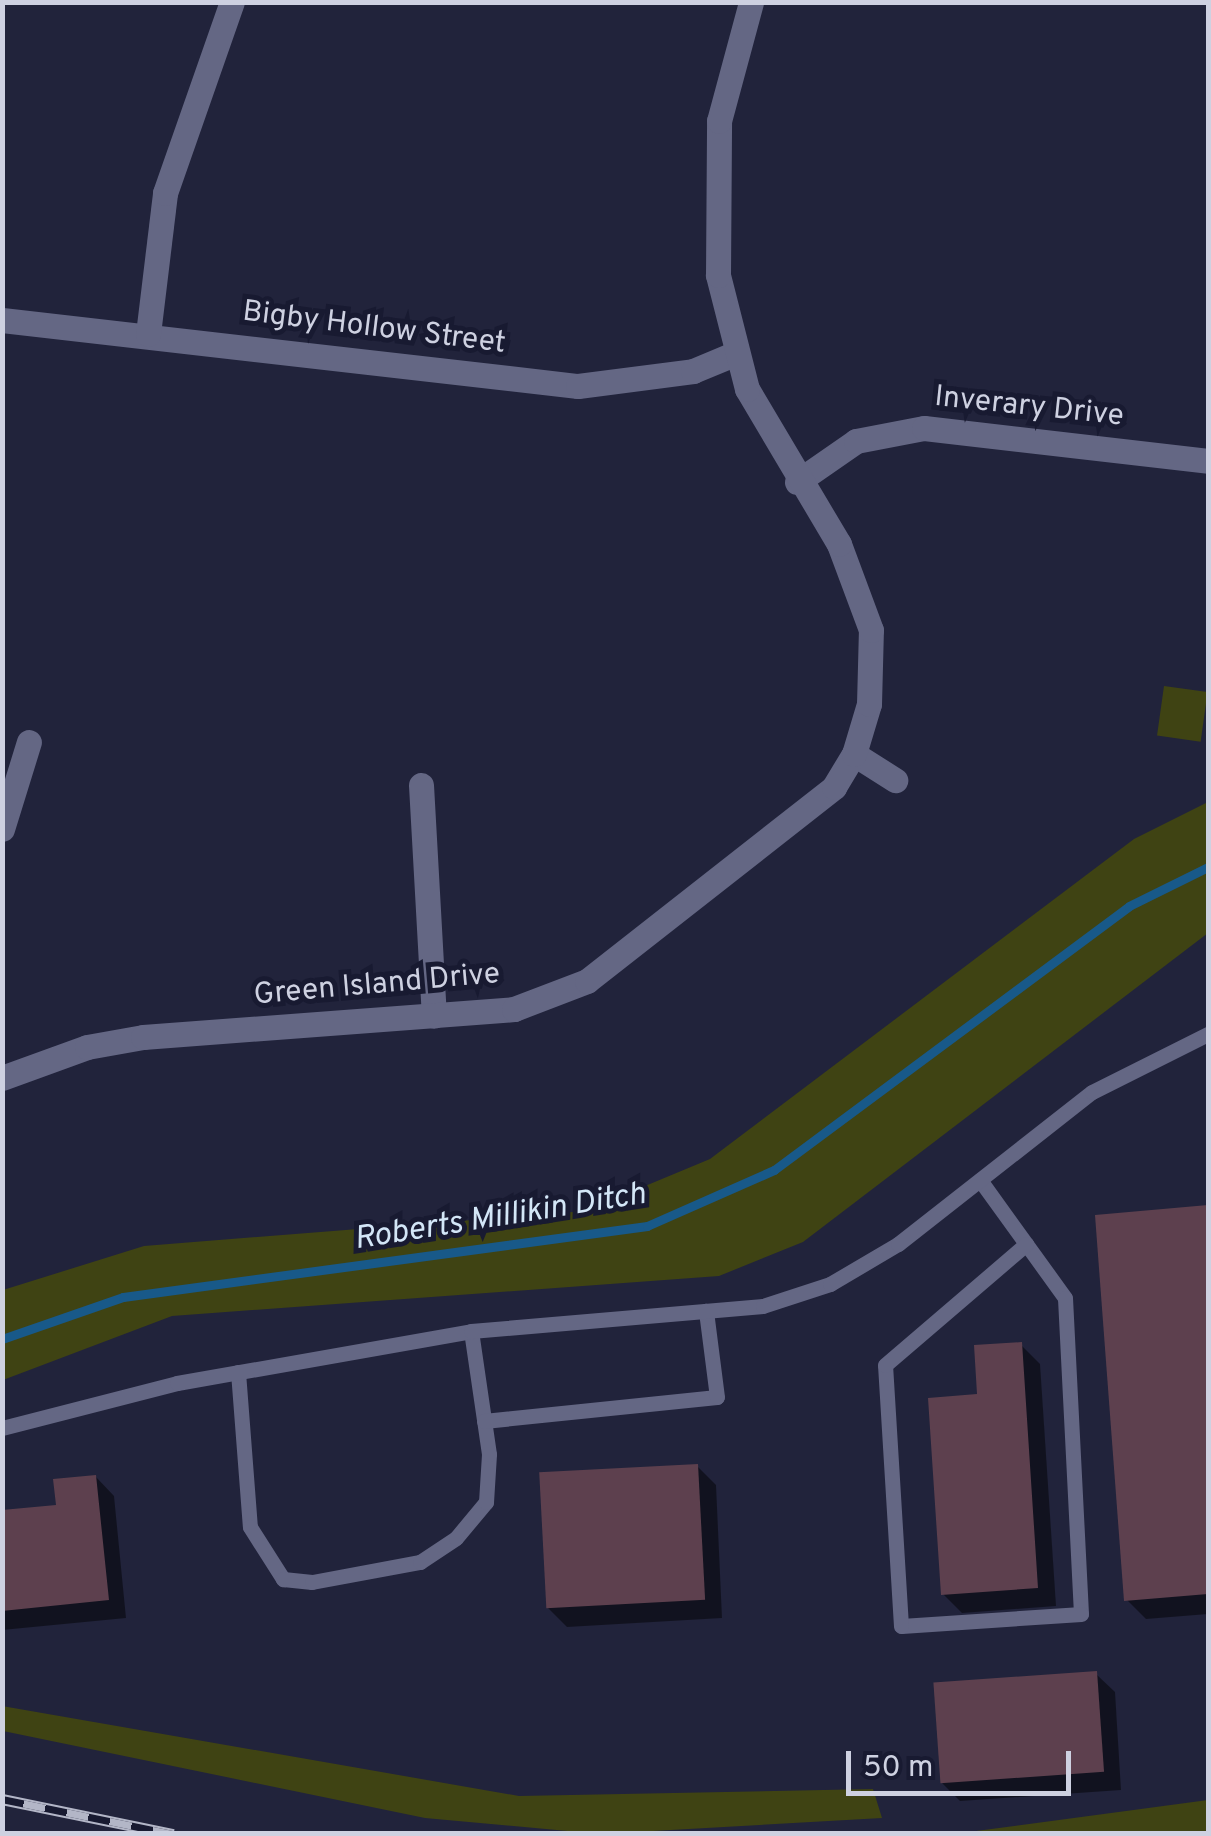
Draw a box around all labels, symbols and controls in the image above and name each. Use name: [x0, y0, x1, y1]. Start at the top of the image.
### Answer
street label: Bigby Hollow Street: [240, 295, 508, 363]
street label: Inverary Drive: [933, 380, 1125, 436]
street label: Green Island Drive: [252, 957, 502, 1015]
water label: Roberts Millikin Ditch: [352, 1176, 648, 1260]
scale bar: [851, 1731, 1076, 1793]
text: 50 m: [863, 1750, 933, 1787]

